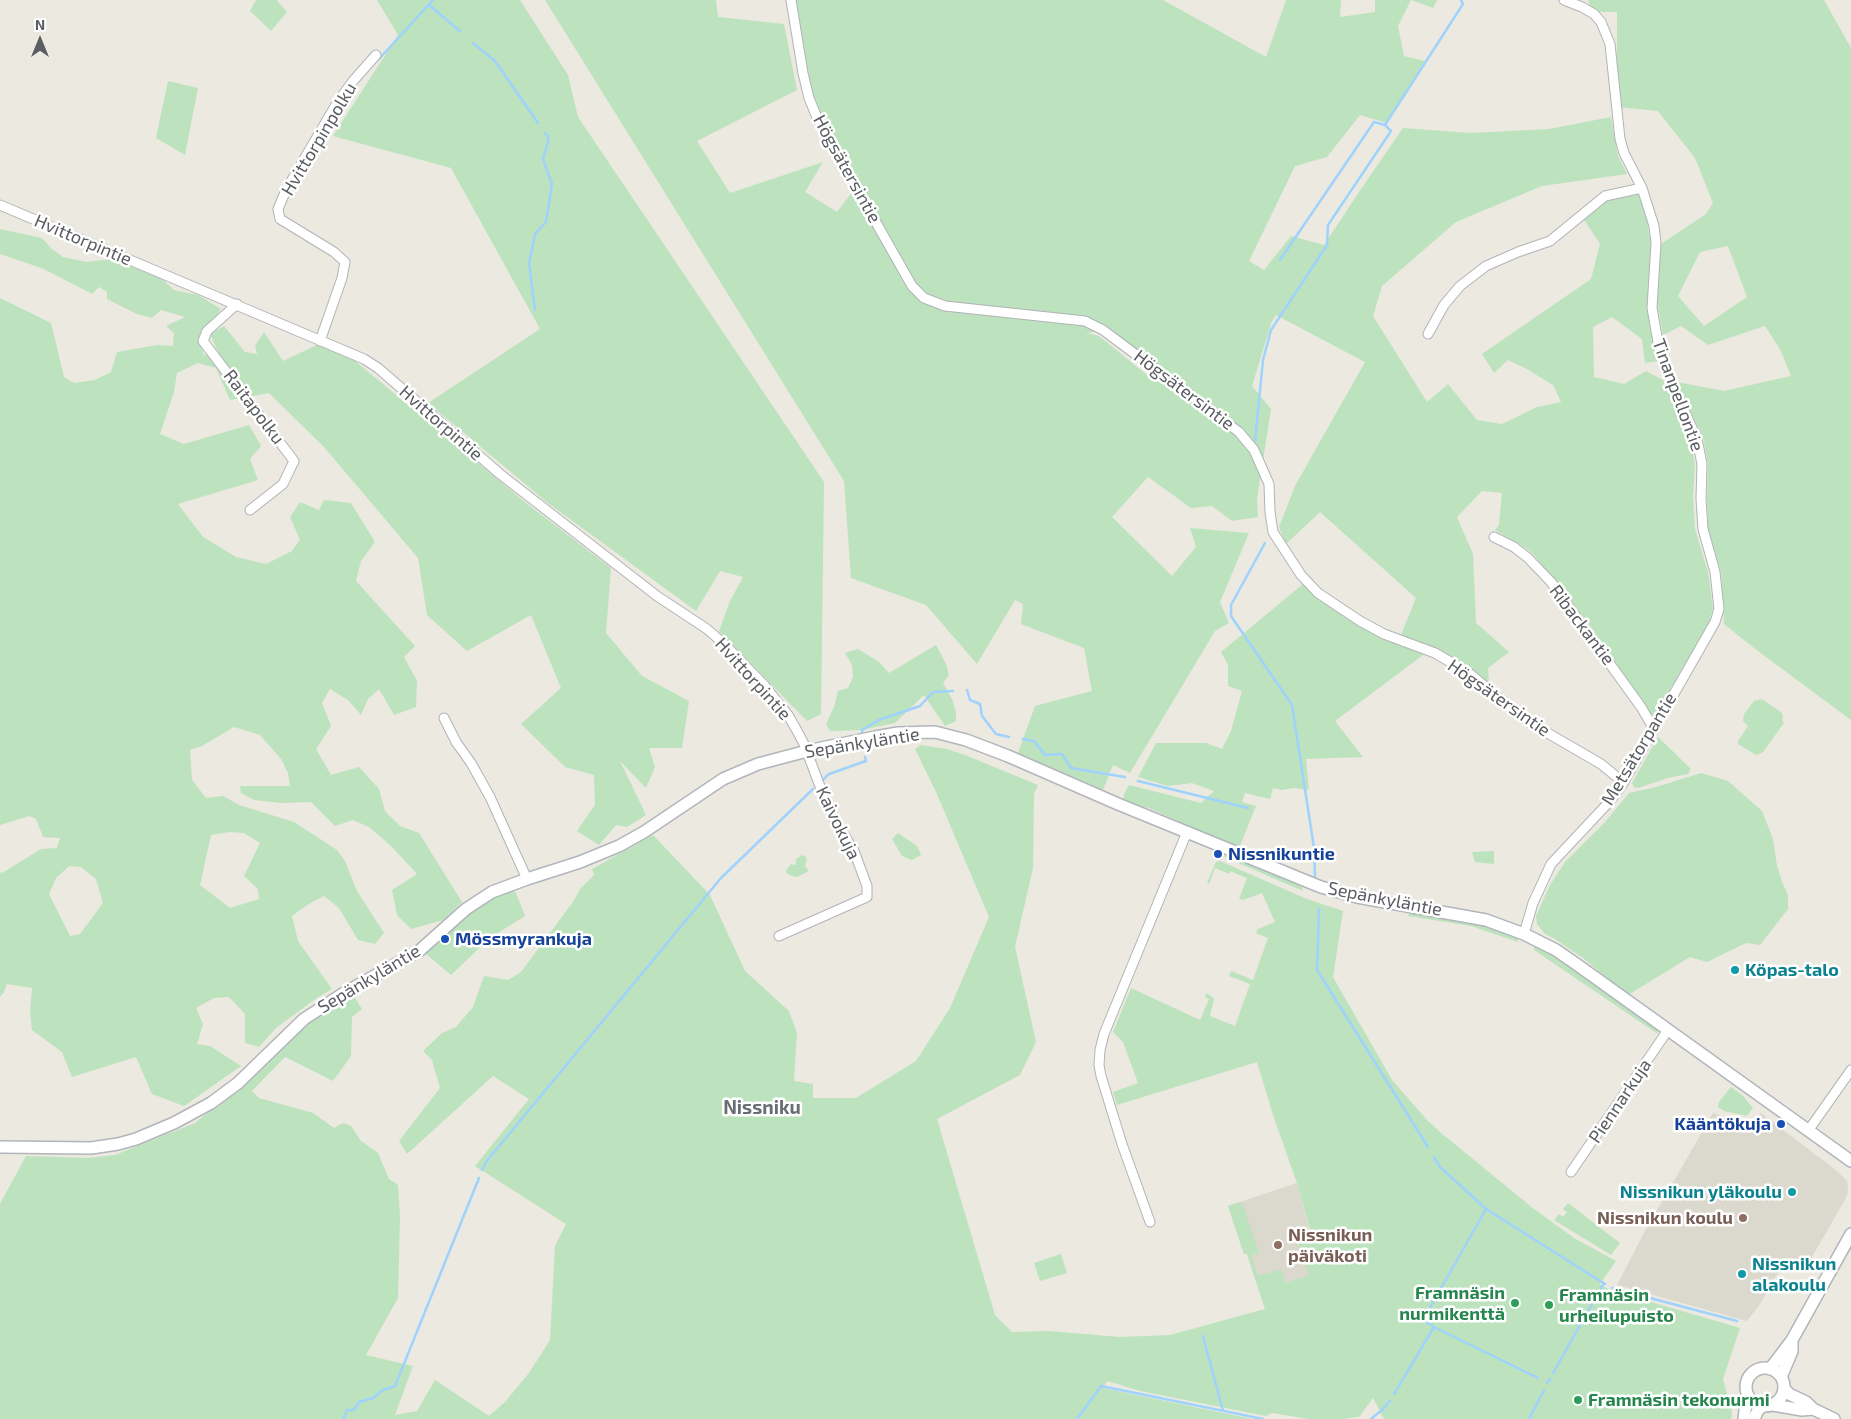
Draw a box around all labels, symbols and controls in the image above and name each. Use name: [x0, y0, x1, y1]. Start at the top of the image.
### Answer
north arrow: [15, 15, 65, 65]
text: N: [35, 16, 45, 33]
street label: Hvittorpinpolku: [277, 79, 361, 199]
street label: Högsätersintie: [808, 111, 886, 227]
street label: Hvittorpintie: [31, 210, 135, 270]
street label: Tinanpellontie: [1648, 336, 1708, 454]
street label: Högsätersintie: [1130, 345, 1238, 435]
street label: Raitapolku: [219, 366, 289, 448]
street label: Hvittorpintie: [395, 381, 487, 465]
street label: Ribackantie: [1545, 581, 1619, 669]
street label: Hvittorpintie: [710, 633, 796, 725]
street label: Högsätersintie: [1444, 655, 1554, 741]
street label: Metsätorpantie: [1597, 689, 1681, 809]
street label: Sepänkyläntie: [803, 723, 921, 763]
street label: Kaivokuja: [811, 783, 865, 863]
place label: Nissnikuntie: [1228, 843, 1335, 865]
marker: Nissnikuntie: [1212, 848, 1224, 860]
street label: Sepänkyläntie: [1326, 877, 1444, 921]
place label: Mössmyrankuja: [455, 928, 592, 950]
marker: Mössmyrankuja: [439, 933, 451, 945]
street label: Sepänkyläntie: [314, 940, 424, 1018]
place label: Köpas-talo: [1745, 959, 1839, 981]
marker: Köpas-talo: [1729, 964, 1741, 976]
street label: Piennarkuja: [1584, 1055, 1656, 1147]
district label: Nissniku: [723, 1097, 801, 1119]
place label: Kääntökuja: [1674, 1113, 1771, 1135]
marker: Kääntökuja: [1775, 1118, 1787, 1130]
place label: Nissnikun yläkoulu: [1620, 1181, 1782, 1203]
marker: Nissnikun yläkoulu: [1786, 1186, 1798, 1198]
place label: Nissnikun koulu: [1597, 1207, 1733, 1229]
marker: Nissnikun koulu: [1737, 1212, 1749, 1224]
place label: Nissnikun päiväkoti: [1288, 1224, 1372, 1266]
marker: Nissnikun päiväkoti: [1272, 1239, 1284, 1251]
place label: Nissnikun alakoulu: [1752, 1253, 1836, 1296]
marker: Nissnikun alakoulu: [1736, 1268, 1748, 1280]
place label: Framnäsin nurmikenttä: [1399, 1282, 1505, 1325]
place label: Framnäsin urheilupuisto: [1559, 1284, 1674, 1326]
marker: Framnäsin nurmikenttä: [1509, 1297, 1521, 1309]
marker: Framnäsin urheilupuisto: [1543, 1299, 1555, 1311]
place label: Framnäsin tekonurmi: [1588, 1389, 1770, 1411]
marker: Framnäsin tekonurmi: [1572, 1394, 1584, 1406]

